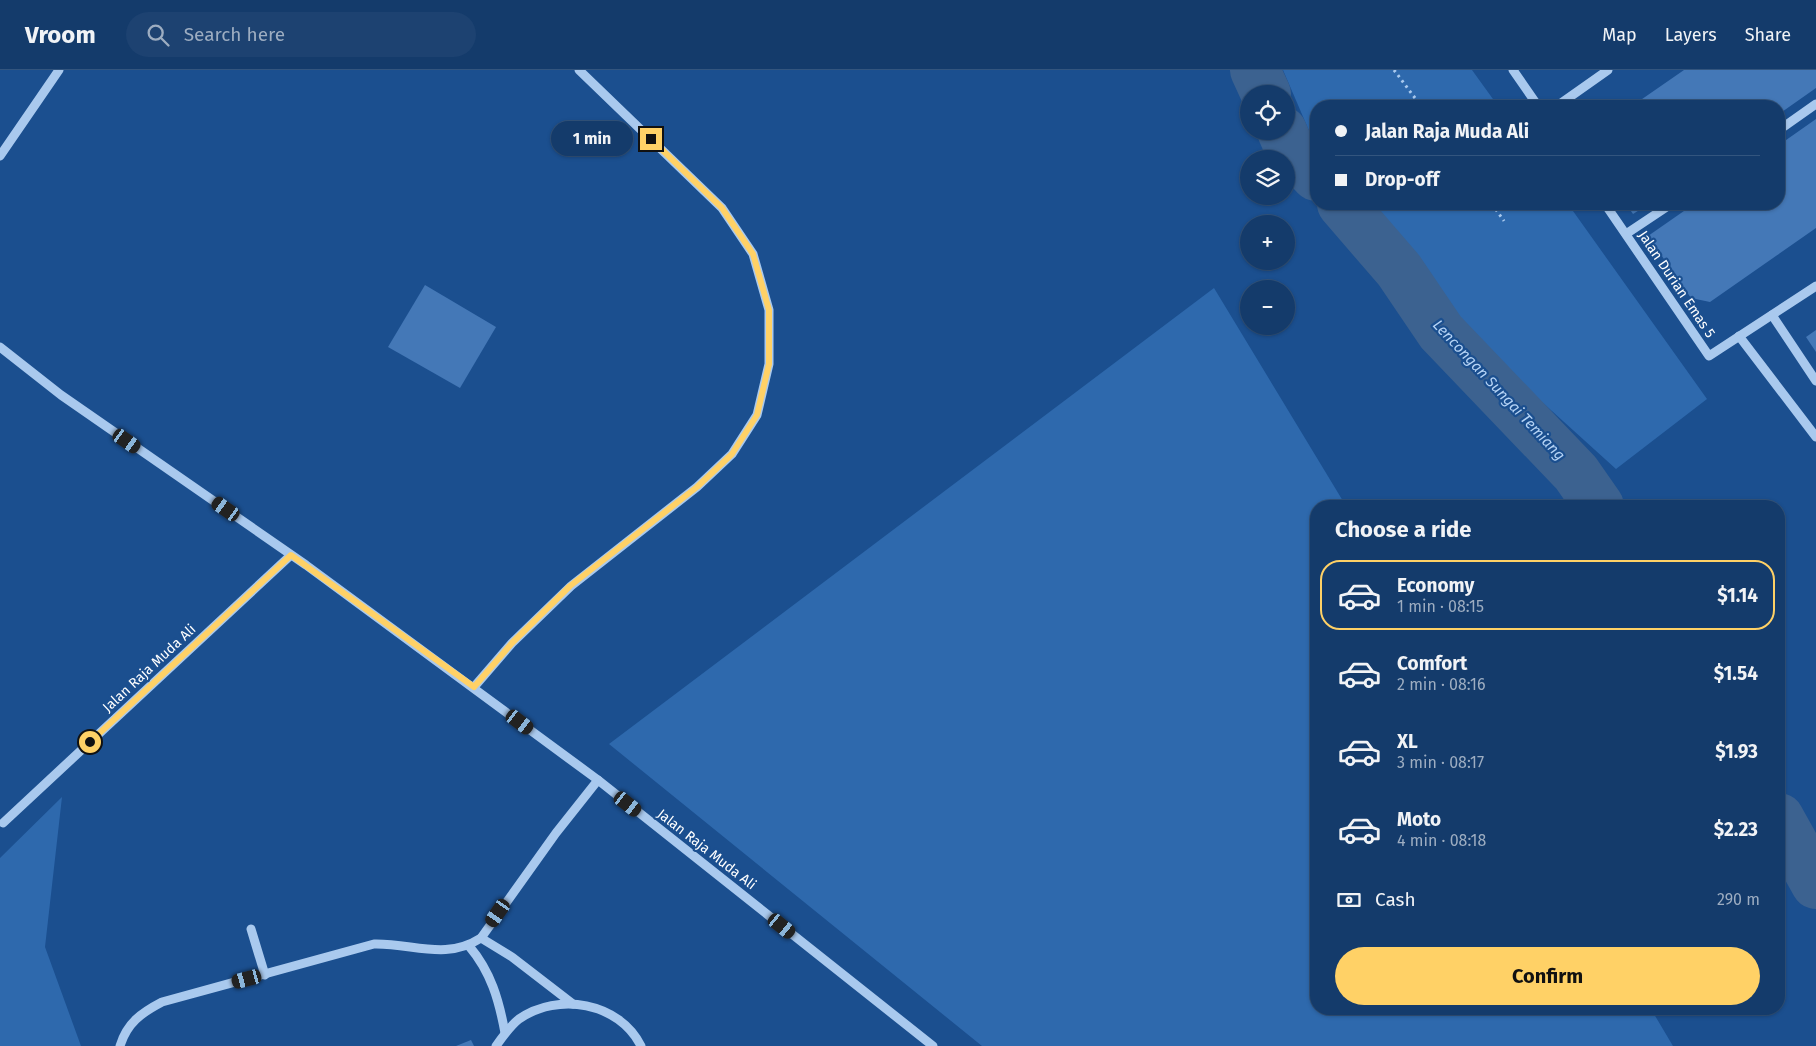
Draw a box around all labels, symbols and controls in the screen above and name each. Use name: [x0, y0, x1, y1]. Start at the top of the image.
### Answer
search box: [126, 12, 476, 57]
text: Vroom: [25, 21, 96, 49]
icon: search: [144, 21, 172, 49]
text: Search here: [184, 23, 285, 46]
text: Map: [1602, 24, 1637, 46]
text: Layers: [1665, 24, 1717, 46]
text: Share: [1745, 24, 1791, 46]
map controls: [1240, 85, 1295, 335]
button: locate: [1240, 85, 1295, 140]
text: Jalan Raja Muda Ali: [1365, 120, 1529, 143]
callout: 1 min: [551, 122, 634, 156]
route end: [640, 128, 662, 150]
text: 1 min: [573, 129, 611, 148]
button: layers: [1240, 150, 1295, 205]
text: Drop-off: [1365, 168, 1439, 191]
button: +: [1240, 215, 1295, 270]
street label: Jalan Durian Emas 5: [1634, 228, 1719, 341]
button: −: [1240, 280, 1295, 335]
water label: Lencongan Sungai Temiang: [1429, 316, 1569, 464]
car: [110, 426, 143, 456]
car: [209, 494, 242, 524]
text: Choose a ride: [1335, 516, 1471, 543]
icon: car: [1337, 573, 1382, 618]
text: Economy: [1397, 574, 1474, 597]
text: $1.14: [1717, 584, 1758, 607]
text: 1 min · 08:15: [1397, 597, 1484, 616]
street label: Jalan Raja Muda Ali: [99, 621, 199, 716]
icon: car: [1337, 651, 1382, 696]
text: Comfort: [1397, 652, 1467, 675]
text: $1.54: [1714, 662, 1758, 685]
text: 2 min · 08:16: [1397, 675, 1485, 694]
car: [503, 707, 536, 737]
icon: car: [1337, 729, 1382, 774]
text: XL: [1397, 730, 1418, 753]
route start: [79, 731, 101, 753]
text: $1.93: [1715, 740, 1758, 763]
text: 3 min · 08:17: [1397, 753, 1484, 772]
car: [611, 789, 644, 819]
street label: Jalan Raja Muda Ali: [654, 805, 760, 893]
icon: car: [1337, 807, 1382, 852]
text: Moto: [1397, 808, 1441, 831]
text: $2.23: [1714, 818, 1758, 841]
text: 4 min · 08:18: [1397, 831, 1486, 850]
icon: cash: [1335, 886, 1363, 914]
text: Cash: [1375, 888, 1416, 911]
text: 290 m: [1717, 890, 1760, 909]
car: [483, 896, 512, 930]
car: [765, 911, 798, 941]
button: Confirm: [1335, 947, 1760, 1005]
car: [230, 968, 263, 990]

